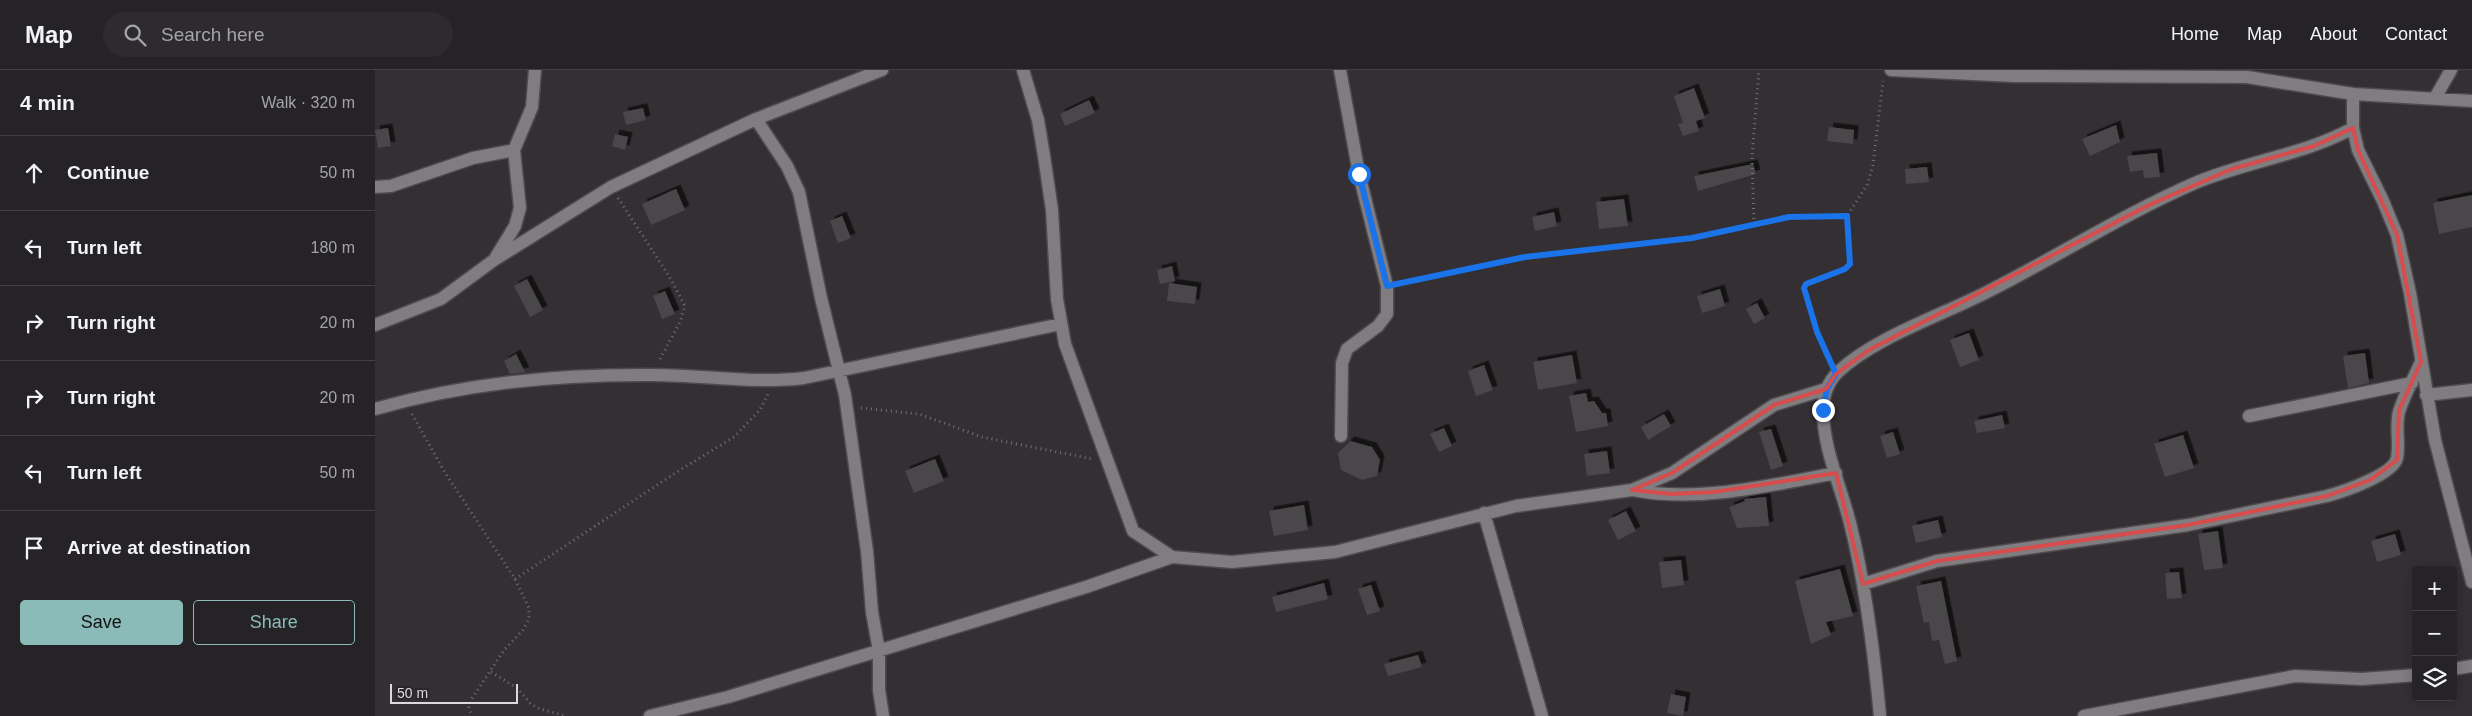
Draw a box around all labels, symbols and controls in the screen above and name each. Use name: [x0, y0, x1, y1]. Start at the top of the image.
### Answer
search box: [103, 12, 453, 57]
text: Map: [25, 21, 73, 48]
icon: search: [121, 21, 149, 49]
text: Search here: [161, 24, 265, 45]
text: Home: [2171, 24, 2219, 44]
text: Map: [2247, 24, 2282, 44]
text: About: [2310, 24, 2357, 44]
text: Contact: [2385, 24, 2447, 44]
text: 4 min: [20, 91, 75, 114]
text: Walk · 320 m: [261, 94, 355, 111]
icon: ahead: [20, 159, 48, 187]
text: Continue: [67, 162, 149, 183]
route start: [1348, 163, 1371, 186]
text: 50 m: [319, 164, 355, 181]
icon: left: [20, 234, 48, 262]
text: Turn left: [67, 237, 142, 258]
text: 180 m: [311, 239, 355, 256]
icon: right: [20, 309, 48, 337]
text: Turn right: [67, 312, 155, 333]
text: 20 m: [319, 314, 355, 331]
icon: right: [20, 384, 48, 412]
text: Turn right: [67, 387, 155, 408]
text: 20 m: [319, 389, 355, 406]
route end: [1812, 399, 1835, 422]
icon: left: [20, 459, 48, 487]
text: Turn left: [67, 462, 142, 483]
text: 50 m: [319, 464, 355, 481]
icon: arrive: [20, 534, 48, 562]
text: Arrive at destination: [67, 537, 251, 558]
map controls: [2412, 566, 2457, 701]
button: +: [2412, 566, 2457, 611]
button: Save: [20, 600, 183, 645]
button: Share: [193, 600, 355, 645]
button: −: [2412, 611, 2457, 656]
button: layers: [2412, 656, 2457, 701]
scale bar: [390, 681, 517, 704]
text: 50 m: [397, 685, 428, 701]

